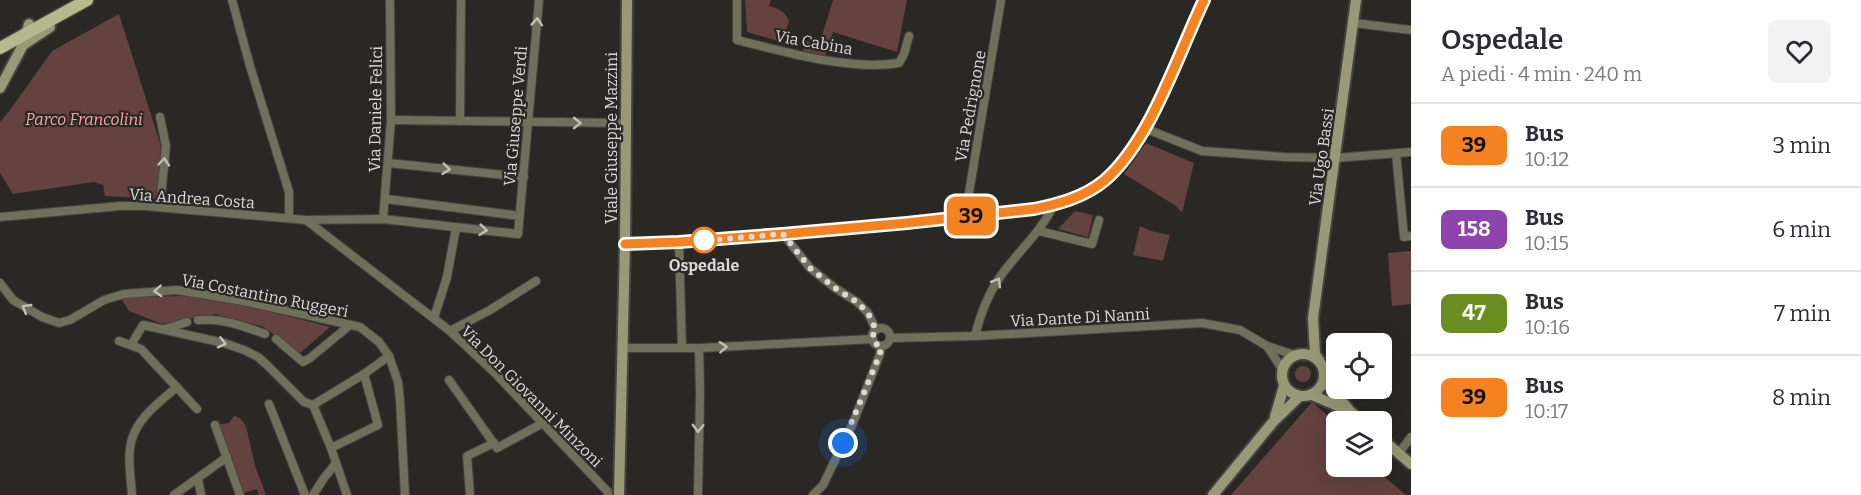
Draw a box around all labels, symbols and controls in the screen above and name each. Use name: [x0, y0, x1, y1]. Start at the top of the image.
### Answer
one-way arrow: [530, 18, 543, 27]
button: heart: [1768, 20, 1831, 83]
text: Ospedale: [1441, 23, 1563, 56]
street label: Via Cabina: [774, 26, 854, 59]
street label: Via Giuseppe Verdi: [500, 45, 531, 187]
street label: Via Daniele Felici: [365, 46, 386, 172]
street label: Via Pedrignone: [951, 49, 990, 163]
street label: Viale Giuseppe Mazzini: [602, 52, 621, 224]
text: A piedi · 4 min · 240 m: [1441, 62, 1642, 86]
street label: Via Ugo Bassi: [1305, 107, 1338, 207]
park label: Parco Francolini: [25, 110, 143, 129]
one-way arrow: [573, 117, 582, 129]
text: Bus: [1525, 120, 1564, 147]
text: 39: [1462, 132, 1486, 158]
text: 3 min: [1773, 132, 1831, 159]
text: 10:12: [1525, 147, 1569, 171]
one-way arrow: [158, 157, 171, 166]
one-way arrow: [442, 162, 451, 175]
street label: Via Andrea Costa: [128, 185, 256, 212]
line badge: 39: [944, 196, 998, 236]
text: 39: [959, 203, 983, 229]
text: Bus: [1525, 204, 1564, 231]
text: 158: [1457, 216, 1491, 242]
text: 6 min: [1772, 216, 1831, 243]
one-way arrow: [478, 223, 487, 236]
marker: Ospedale: [691, 227, 717, 253]
text: 10:15: [1525, 231, 1569, 255]
place label: Ospedale: [669, 256, 739, 275]
street label: Via Costantino Ruggeri: [180, 270, 350, 321]
one-way arrow: [990, 278, 1001, 289]
one-way arrow: [153, 284, 162, 297]
text: Bus: [1525, 288, 1564, 315]
text: 47: [1462, 300, 1486, 326]
text: 7 min: [1774, 300, 1831, 327]
one-way arrow: [22, 303, 32, 315]
street label: Via Dante Di Nanni: [1010, 304, 1151, 331]
text: 10:16: [1525, 315, 1570, 339]
street label: Via Don Giovanni Minzoni: [457, 322, 607, 471]
map controls: [1326, 333, 1392, 477]
button: locate: [1326, 333, 1392, 399]
one-way arrow: [217, 335, 227, 348]
one-way arrow: [718, 341, 727, 354]
text: Bus: [1525, 372, 1564, 399]
text: 39: [1462, 384, 1486, 410]
text: 8 min: [1772, 384, 1831, 411]
text: 10:17: [1525, 399, 1568, 423]
button: layers: [1326, 411, 1392, 477]
one-way arrow: [692, 423, 705, 432]
your location: [828, 428, 858, 458]

